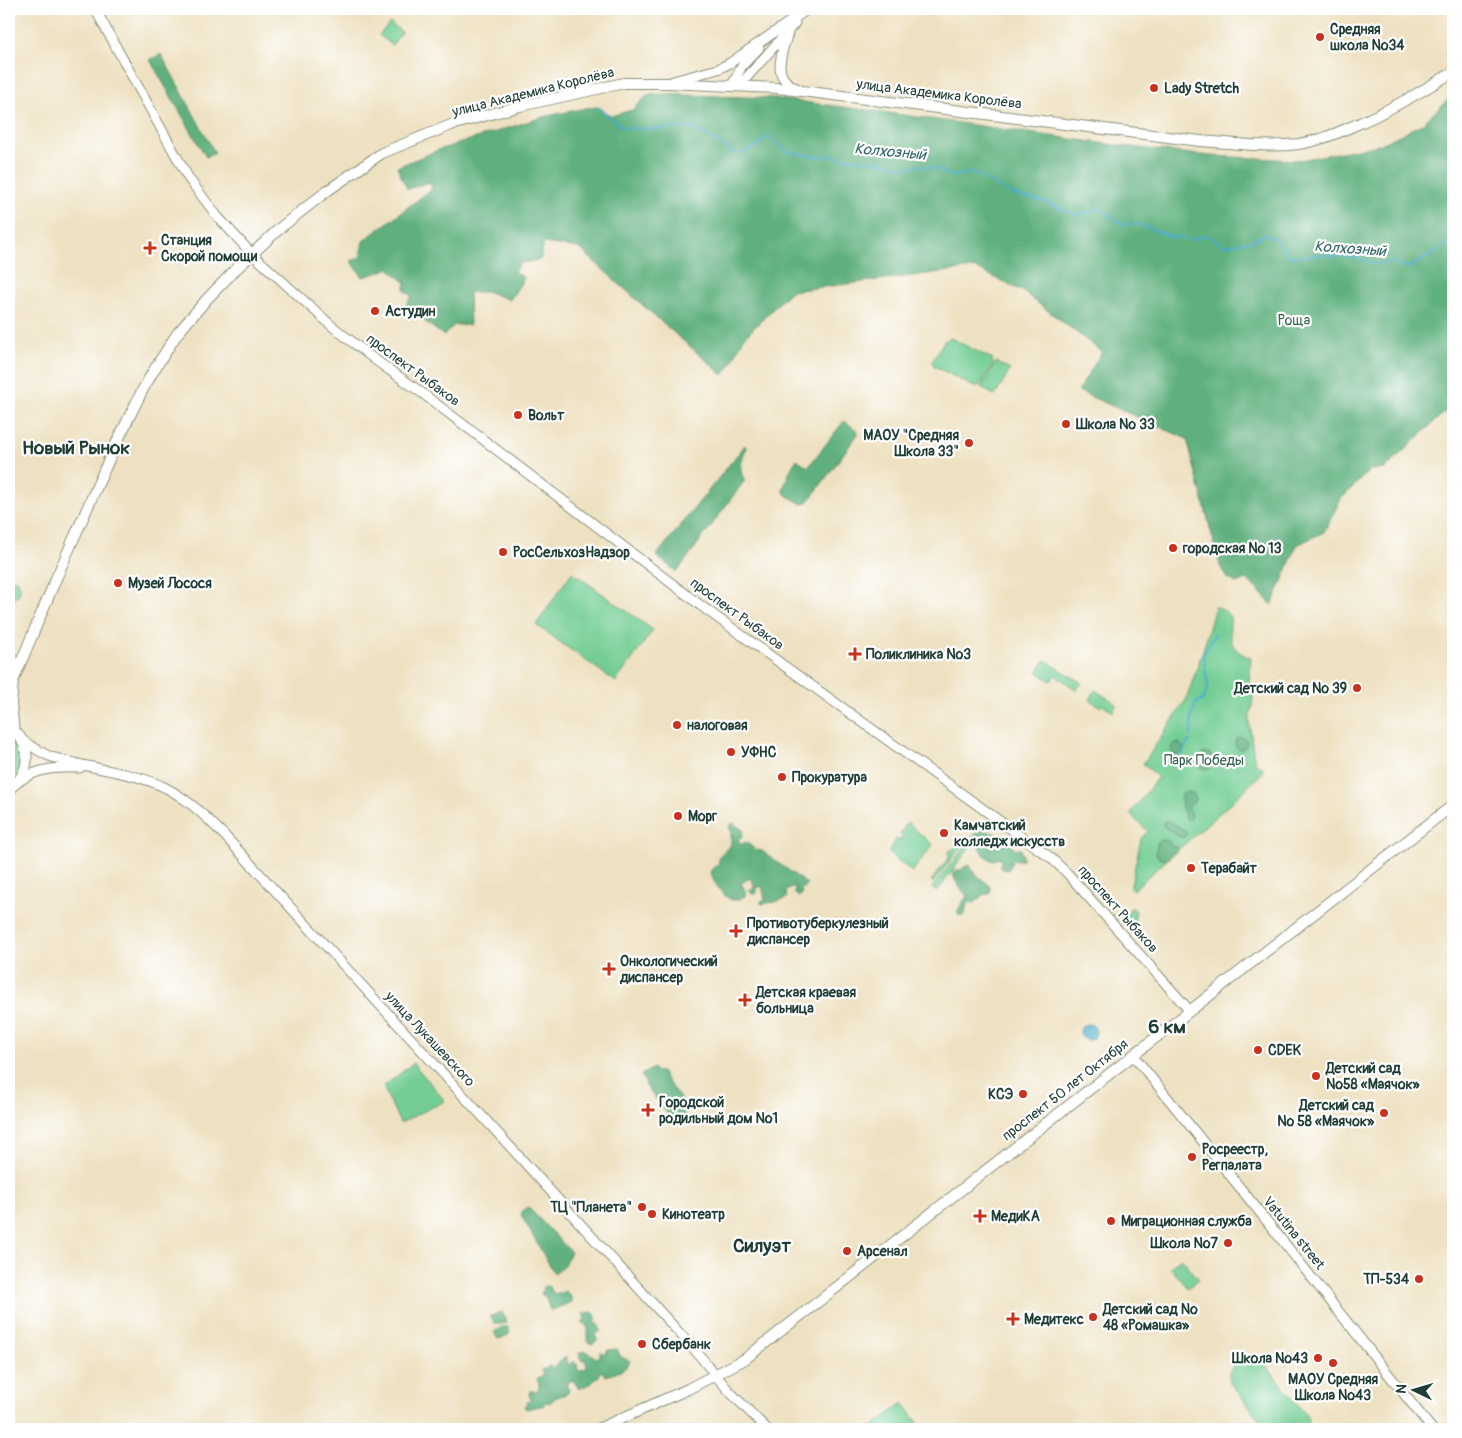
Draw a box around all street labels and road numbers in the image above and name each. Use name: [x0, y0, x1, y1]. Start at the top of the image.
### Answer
street label: улица Академика Королёва: [449, 64, 616, 121]
street label: улица Академика Королёва: [854, 75, 1023, 113]
street label: проспект Рыбаков: [363, 330, 463, 410]
street label: проспект Рыбаков: [687, 574, 787, 654]
street label: проспект Рыбаков: [1074, 862, 1162, 956]
street label: улица Лукашевского: [381, 987, 479, 1090]
street label: проспект 50 лет Октября: [999, 1036, 1131, 1144]
street label: Vatutina street: [1259, 1193, 1329, 1273]

